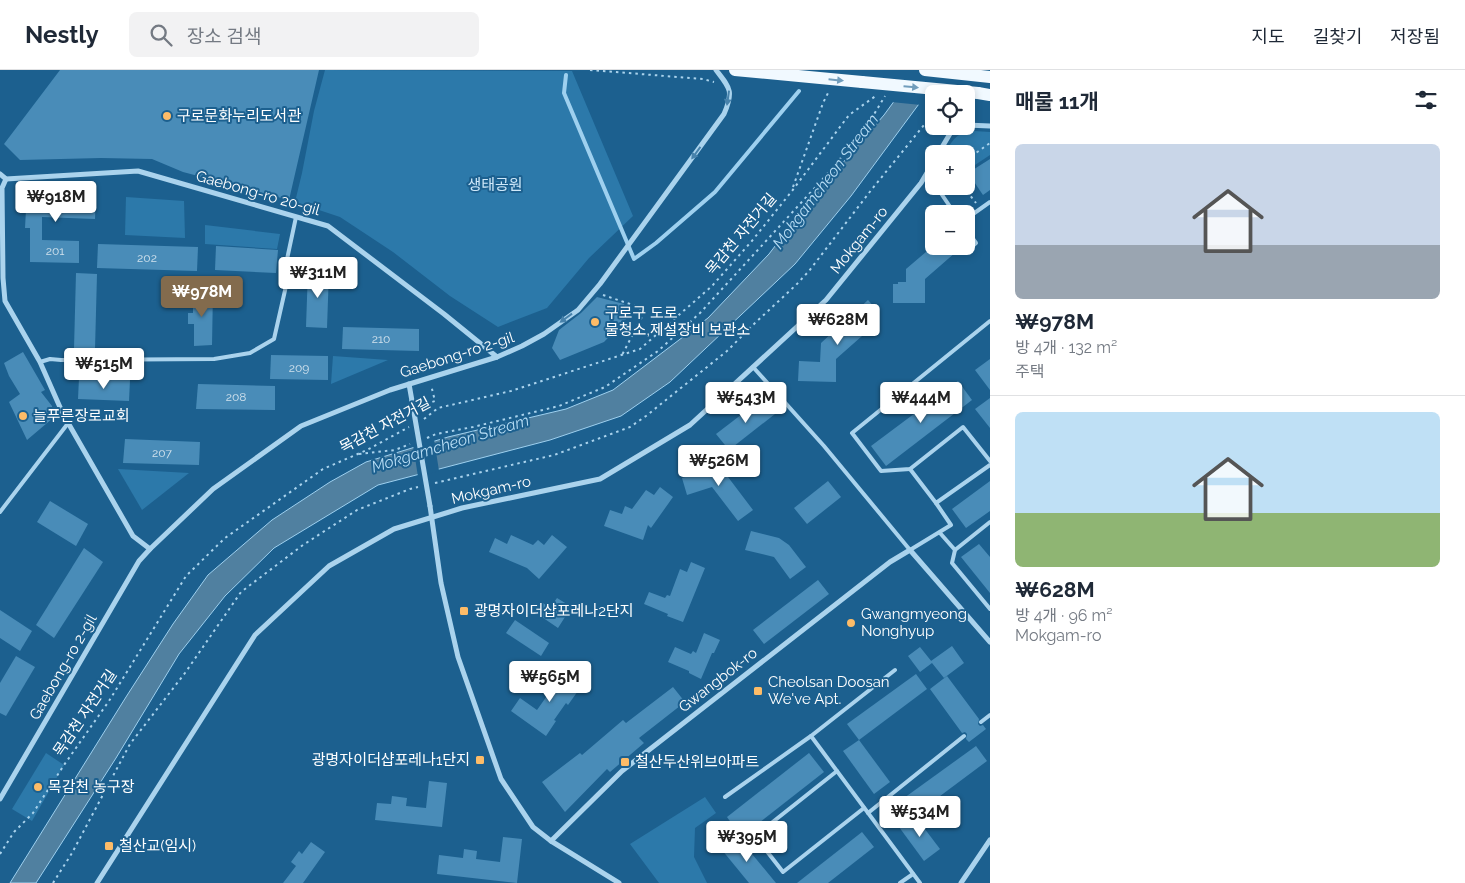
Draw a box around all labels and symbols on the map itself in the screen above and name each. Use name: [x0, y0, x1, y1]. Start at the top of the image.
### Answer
one-way arrow: [828, 76, 844, 84]
one-way arrow: [903, 83, 919, 91]
one-way arrow: [724, 91, 732, 107]
place label: 구로문화누리도서관: [177, 107, 301, 125]
marker: 구로문화누리도서관: [161, 110, 173, 122]
water label: Mokgamcheon Stream: [769, 110, 882, 252]
one-way arrow: [690, 146, 701, 159]
street label: Gaebong-ro 20-gil: [194, 167, 323, 220]
park label: 생태공원: [467, 176, 523, 194]
pin: ₩918M: [21, 180, 91, 223]
street label: 목감천 자전거길: [702, 190, 780, 278]
street label: Mokgam-ro: [827, 203, 892, 277]
house number: 201: [46, 244, 64, 258]
house number: 202: [137, 251, 157, 265]
pin: ₩311M: [283, 256, 353, 299]
pin: ₩978M: [167, 276, 237, 318]
place label: 구로구 도로 물청소,제설장비 보관소: [605, 304, 750, 339]
pin: ₩628M: [803, 304, 873, 346]
one-way arrow: [559, 313, 573, 323]
marker: 구로구 도로 물청소,제설장비 보관소: [589, 316, 601, 328]
street label: Gaebong-ro 2-gil: [398, 328, 517, 382]
house number: 210: [372, 332, 390, 346]
pin: ₩515M: [69, 348, 139, 390]
house number: 209: [289, 361, 309, 375]
pin: ₩543M: [711, 382, 781, 424]
pin: ₩444M: [886, 382, 956, 424]
house number: 208: [226, 390, 246, 404]
street label: 목감천 자전거길: [336, 393, 434, 457]
place label: 늘푸른장로교회: [33, 407, 130, 425]
marker: 늘푸른장로교회: [17, 410, 29, 422]
water label: Mokgamcheon Stream: [369, 410, 531, 477]
pin: ₩526M: [684, 444, 754, 487]
house number: 207: [152, 446, 173, 460]
street label: Mokgam-ro: [449, 472, 533, 508]
place label: 광명자이더샵포레나2단지: [474, 602, 634, 620]
marker: 광명자이더샵포레나2단지: [458, 605, 470, 617]
place label: Gwangmyeong Nonghyup: [861, 605, 967, 640]
street label: Gaebong-ro 2-gil: [26, 610, 101, 723]
marker: Gwangmyeong Nonghyup: [845, 617, 857, 629]
street label: Gwangbok-ro: [675, 644, 761, 716]
pin: ₩565M: [515, 660, 585, 703]
street label: 목감천 자전거길: [49, 666, 121, 760]
place label: Cheolsan Doosan We've Apt.: [768, 673, 890, 708]
marker: Cheolsan Doosan We've Apt.: [752, 685, 764, 697]
place label: 광명자이더샵포레나1단지: [312, 751, 470, 769]
place label: 철산두산위브아파트: [635, 753, 759, 771]
marker: 광명자이더샵포레나1단지: [474, 754, 486, 766]
marker: 철산두산위브아파트: [619, 756, 631, 768]
place label: 목감천 농구장: [48, 778, 135, 796]
marker: 목감천 농구장: [32, 781, 44, 793]
pin: ₩534M: [885, 796, 955, 838]
pin: ₩395M: [712, 820, 782, 863]
place label: 철산교(임시): [119, 837, 196, 855]
marker: 철산교(임시): [103, 840, 115, 852]

